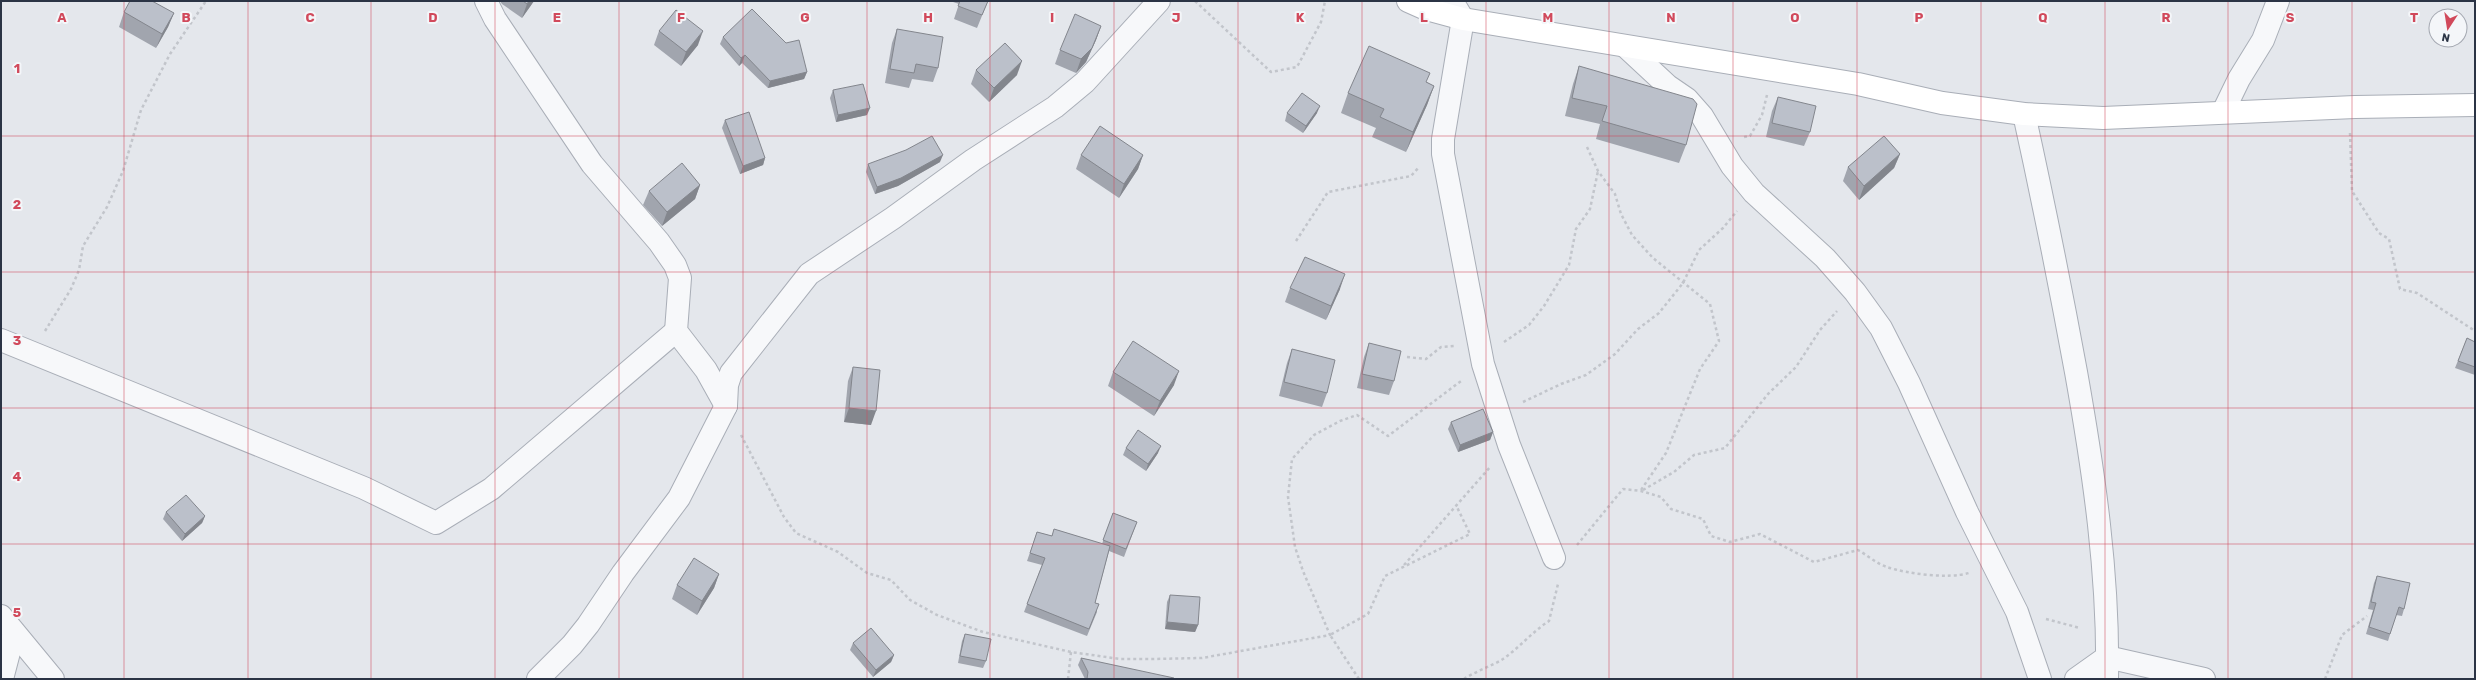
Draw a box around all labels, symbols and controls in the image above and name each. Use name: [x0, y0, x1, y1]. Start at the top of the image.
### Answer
north arrow: [2428, 8, 2468, 48]
text: A: [57, 10, 67, 25]
text: B: [181, 10, 191, 25]
text: C: [305, 10, 315, 25]
text: D: [428, 10, 438, 25]
text: E: [553, 10, 561, 25]
text: F: [677, 10, 685, 25]
text: G: [800, 10, 810, 25]
text: H: [923, 10, 933, 25]
text: I: [1050, 10, 1054, 25]
text: J: [1172, 10, 1180, 25]
text: K: [1296, 10, 1305, 25]
text: L: [1420, 10, 1428, 25]
text: M: [1543, 10, 1553, 25]
text: N: [1666, 10, 1676, 25]
text: O: [1790, 10, 1800, 25]
text: P: [1915, 10, 1924, 25]
text: Q: [2038, 10, 2048, 25]
text: R: [2162, 10, 2171, 25]
text: S: [2286, 10, 2295, 25]
text: T: [2410, 10, 2418, 25]
text: N: [2441, 30, 2451, 44]
text: 1: [14, 61, 20, 76]
text: 2: [13, 197, 21, 212]
text: 3: [13, 333, 22, 348]
text: 4: [13, 469, 22, 484]
text: 5: [13, 605, 21, 620]

